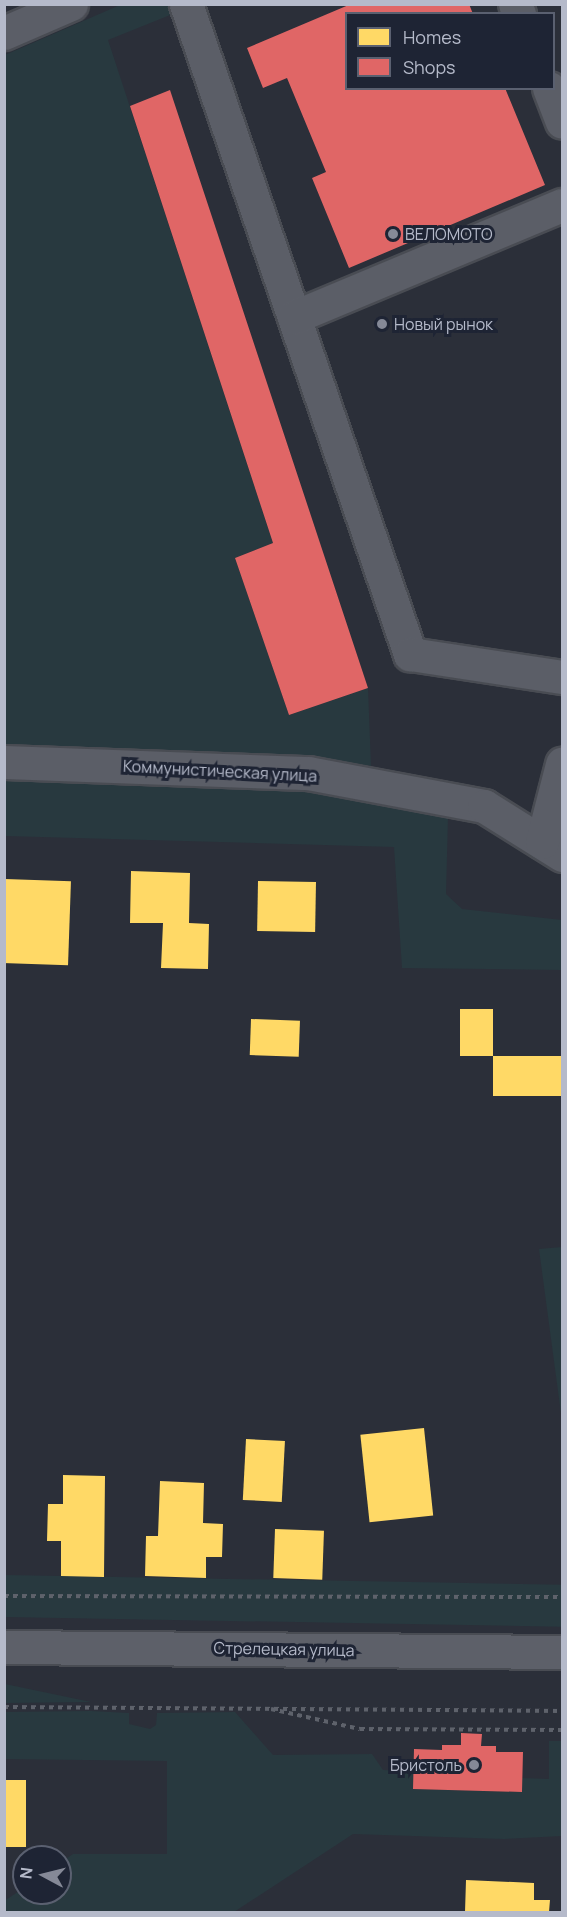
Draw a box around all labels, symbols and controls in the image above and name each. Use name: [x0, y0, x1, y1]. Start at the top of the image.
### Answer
legend: [345, 12, 555, 90]
text: Homes: [403, 25, 461, 49]
text: Shops: [403, 55, 455, 79]
place label: ВЕЛОМОТО: [405, 224, 493, 244]
marker: ВЕЛОМОТО: [386, 227, 400, 241]
place label: Новый рынок: [394, 314, 493, 334]
marker: Новый рынок: [375, 317, 389, 331]
street label: Коммунистическая улица: [122, 756, 318, 786]
street label: Стрелецкая улица: [213, 1638, 355, 1660]
place label: Бристоль: [390, 1755, 462, 1775]
marker: Бристоль: [467, 1758, 481, 1772]
north arrow: [12, 1845, 72, 1905]
text: N: [15, 1866, 38, 1880]

